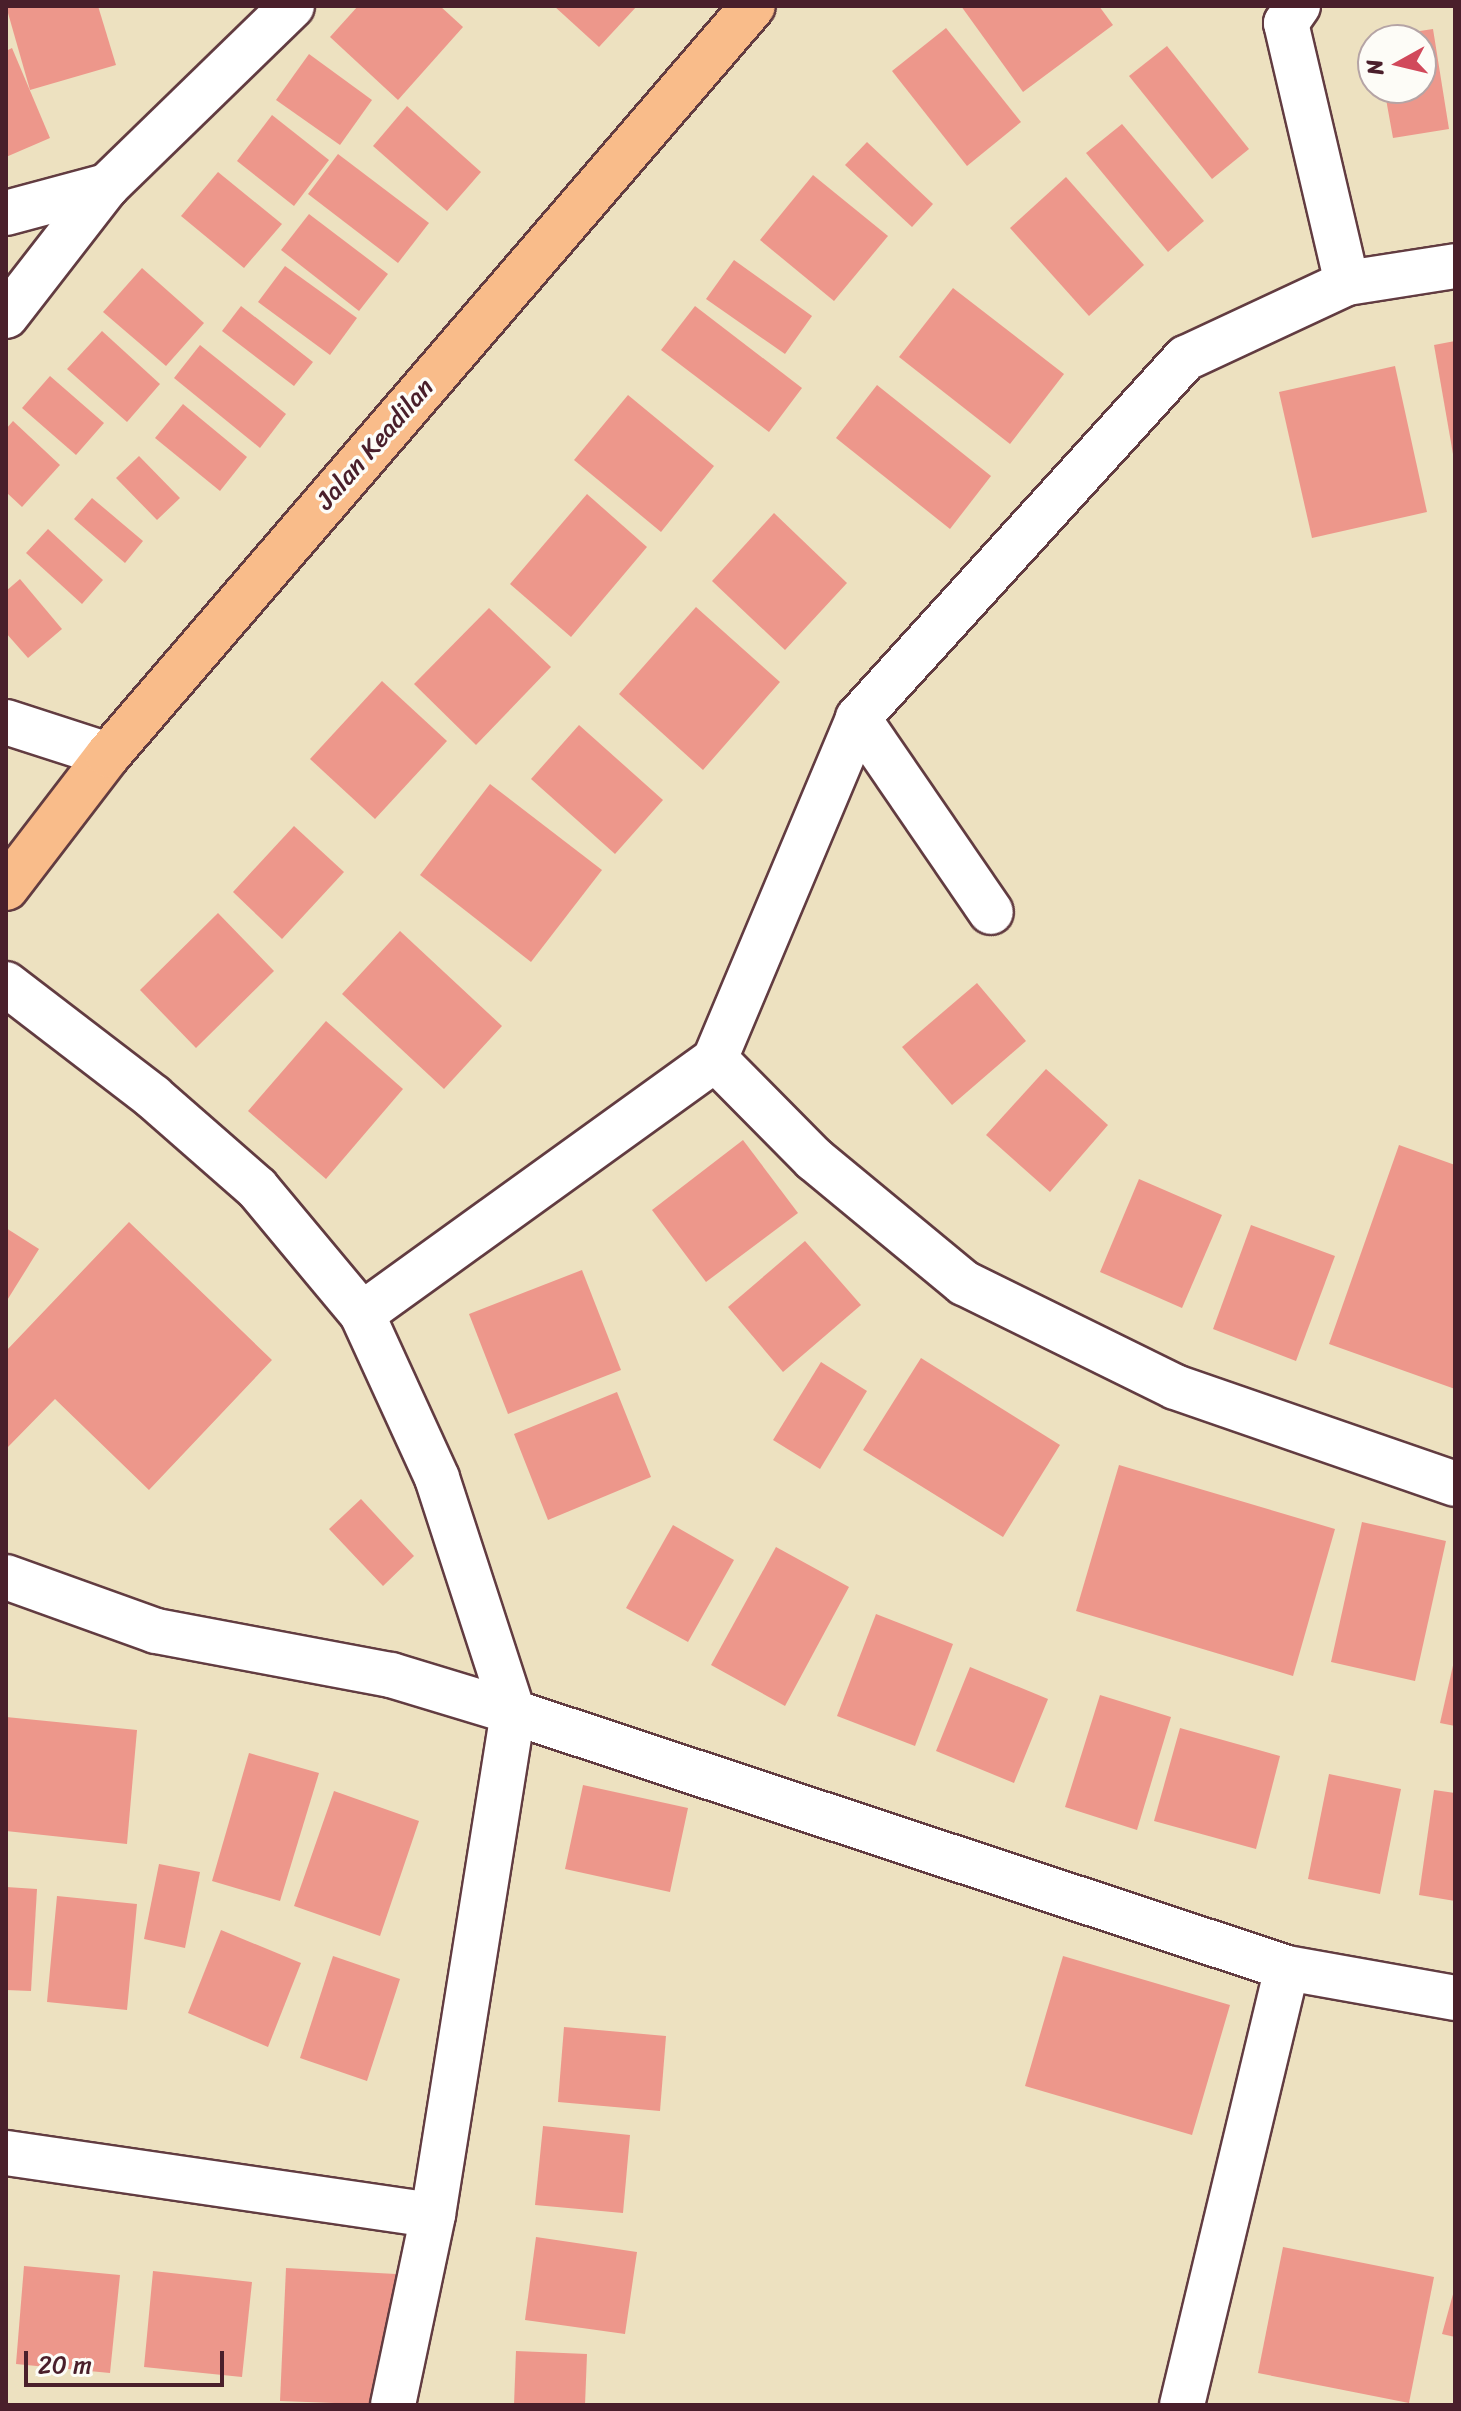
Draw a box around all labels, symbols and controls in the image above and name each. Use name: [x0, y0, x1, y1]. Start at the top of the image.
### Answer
north arrow: [1357, 24, 1437, 104]
text: N: [1354, 57, 1395, 77]
street label: Jalan Keadilan: [309, 372, 441, 516]
scale bar: [28, 2335, 228, 2385]
text: 20 m: [38, 2344, 92, 2386]

